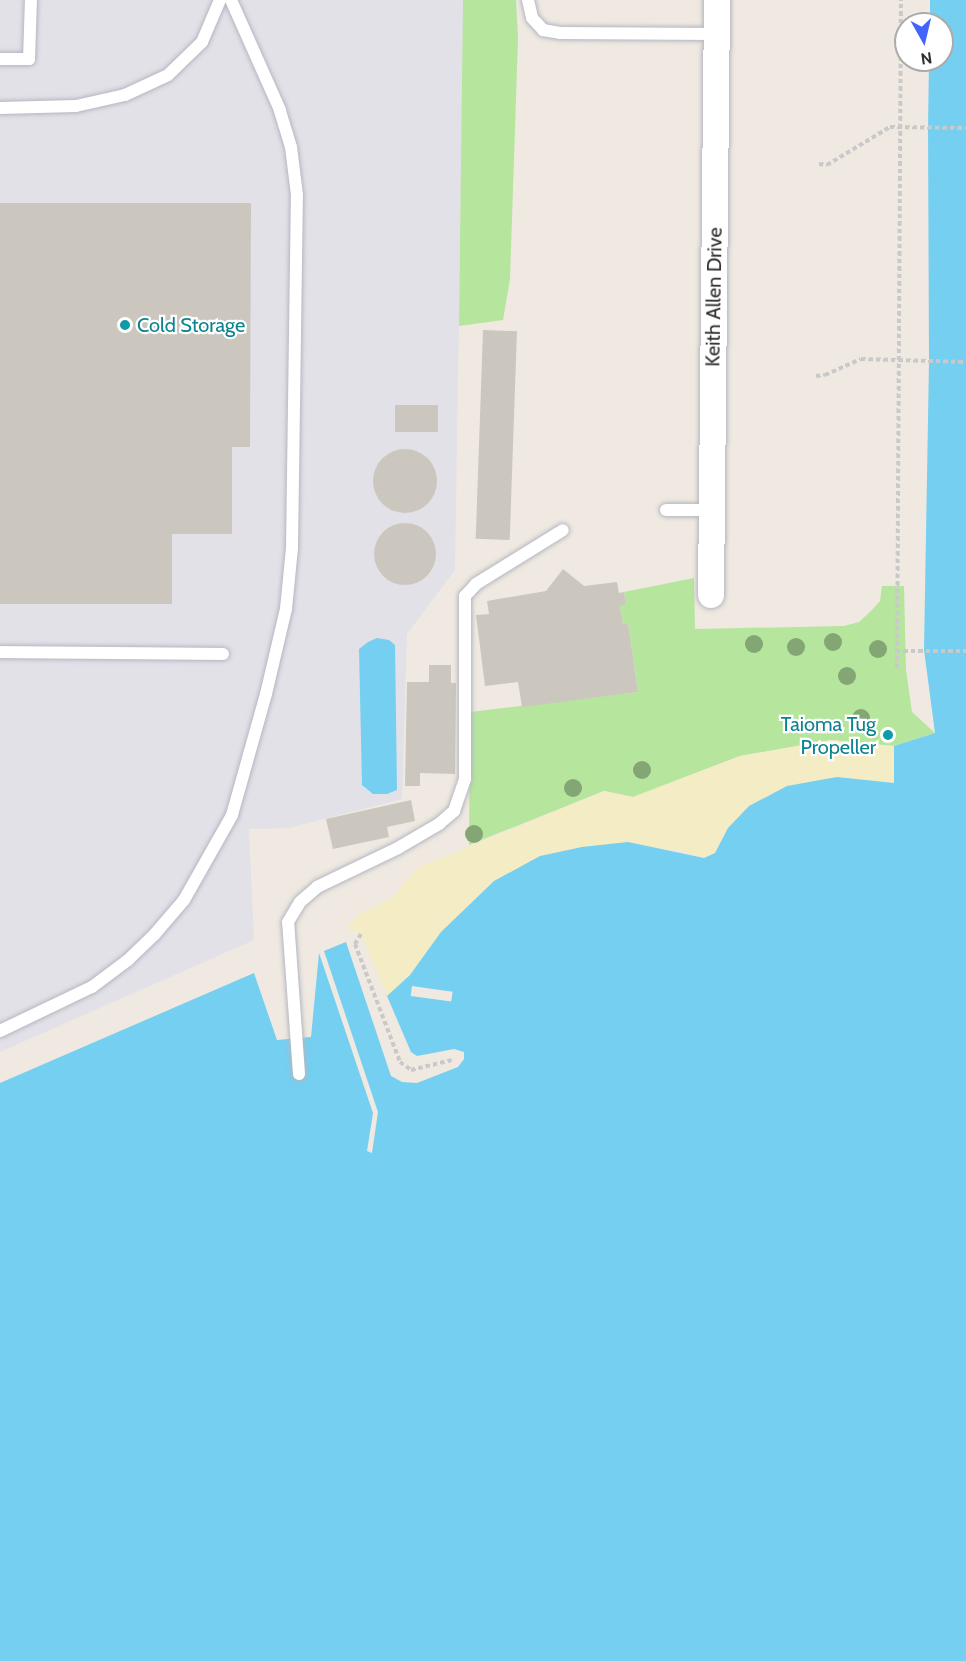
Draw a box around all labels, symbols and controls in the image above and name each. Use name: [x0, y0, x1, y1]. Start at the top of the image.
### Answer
north arrow: [894, 12, 954, 72]
text: N: [919, 48, 933, 69]
street label: Keith Allen Drive: [701, 227, 727, 367]
place label: Cold Storage: [137, 313, 245, 337]
marker: Cold Storage: [118, 318, 132, 332]
place label: Taioma Tug Propeller: [781, 712, 876, 759]
marker: Taioma Tug Propeller: [881, 728, 895, 742]

